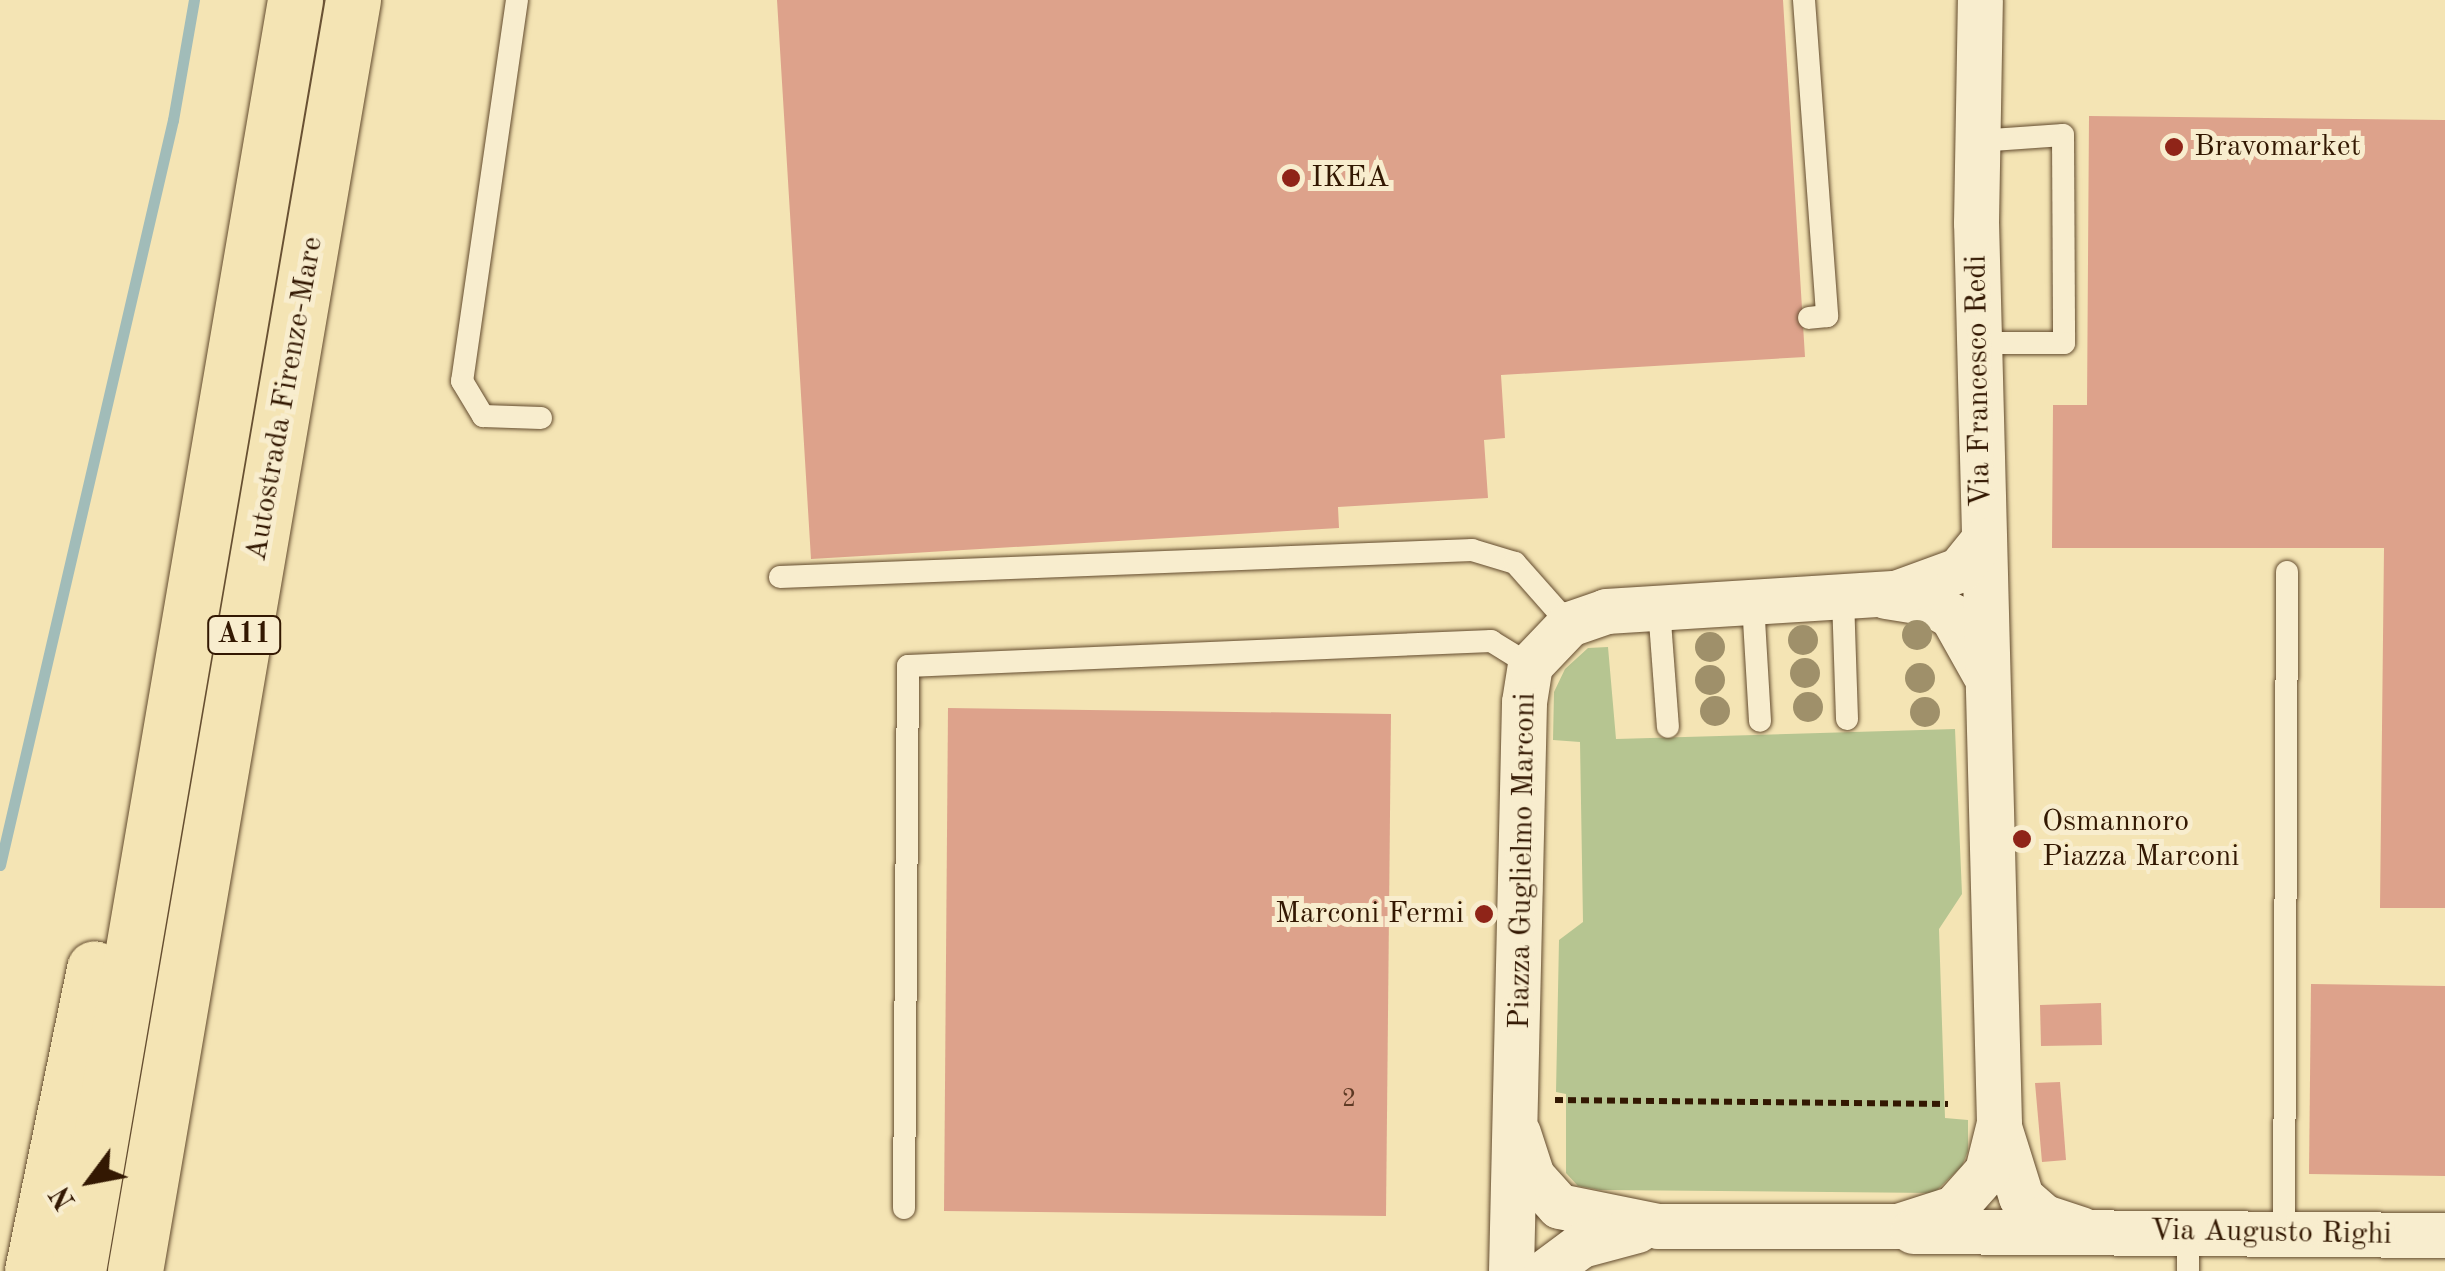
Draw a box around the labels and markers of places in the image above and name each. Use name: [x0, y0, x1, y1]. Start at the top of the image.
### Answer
place label: Bravomarket: [2194, 129, 2361, 165]
marker: Bravomarket: [2163, 136, 2185, 158]
place label: IKEA: [1311, 160, 1389, 196]
marker: IKEA: [1280, 167, 1302, 189]
place label: Osmannoro Piazza Marconi: [2042, 804, 2239, 874]
marker: Osmannoro Piazza Marconi: [2011, 828, 2033, 850]
place label: Marconi Fermi: [1275, 896, 1464, 932]
marker: Marconi Fermi: [1473, 903, 1495, 925]

